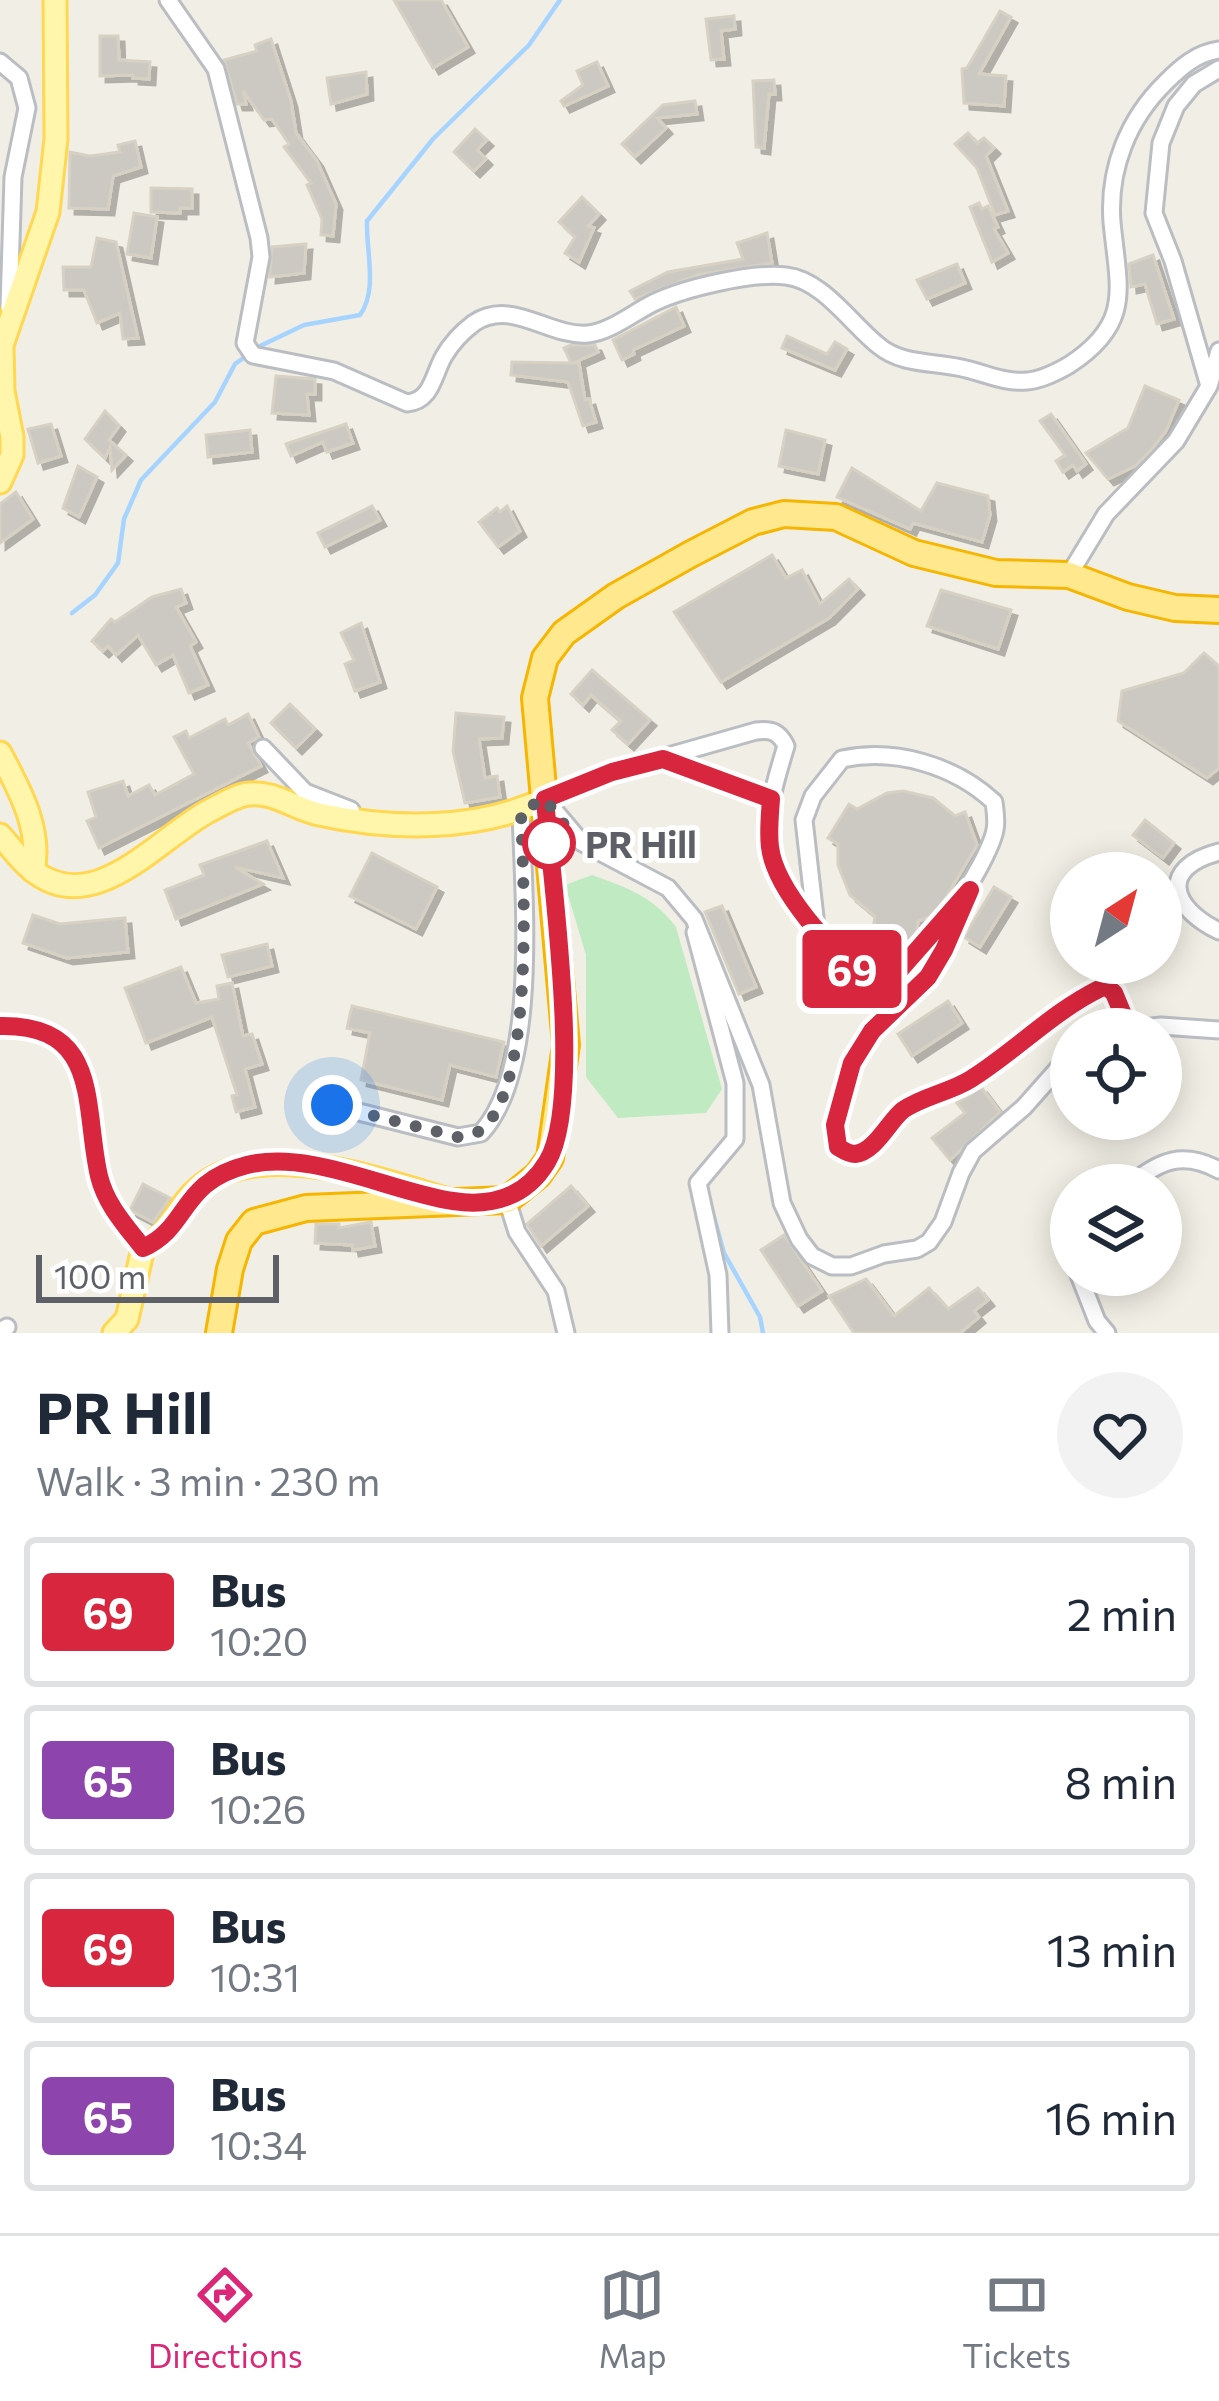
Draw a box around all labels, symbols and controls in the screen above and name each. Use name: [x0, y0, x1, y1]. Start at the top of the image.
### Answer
marker: PR Hill: [524, 818, 574, 868]
place label: PR Hill: [585, 821, 697, 865]
north arrow: [1050, 852, 1182, 984]
map controls: [1050, 852, 1182, 1296]
line badge: 69: [798, 930, 906, 1008]
text: 69: [826, 943, 878, 995]
button: locate: [1050, 1008, 1182, 1140]
your location: [302, 1075, 362, 1135]
button: layers: [1050, 1164, 1182, 1296]
scale bar: [36, 1249, 279, 1302]
text: 100 m: [54, 1255, 146, 1296]
button: heart: [1057, 1372, 1183, 1498]
text: PR Hill: [36, 1376, 213, 1446]
text: Walk · 3 min · 230 m: [36, 1456, 380, 1504]
text: Bus: [210, 1561, 286, 1616]
text: 2 min: [1067, 1585, 1177, 1640]
text: 69: [82, 1586, 134, 1638]
text: 10:20: [210, 1616, 308, 1664]
text: Bus: [210, 1729, 286, 1784]
text: 8 min: [1064, 1753, 1177, 1808]
text: 65: [83, 1754, 133, 1806]
text: 10:26: [210, 1784, 307, 1832]
text: Bus: [210, 1897, 286, 1952]
text: 13 min: [1047, 1921, 1177, 1976]
text: 69: [82, 1922, 134, 1974]
text: 10:31: [210, 1952, 300, 2000]
text: Bus: [210, 2065, 286, 2120]
text: 16 min: [1045, 2089, 1177, 2144]
text: 65: [83, 2090, 133, 2142]
text: 10:34: [210, 2120, 307, 2168]
tab: Directions: [148, 2262, 303, 2375]
tab: Map: [598, 2262, 667, 2375]
tab: Tickets: [962, 2262, 1071, 2375]

